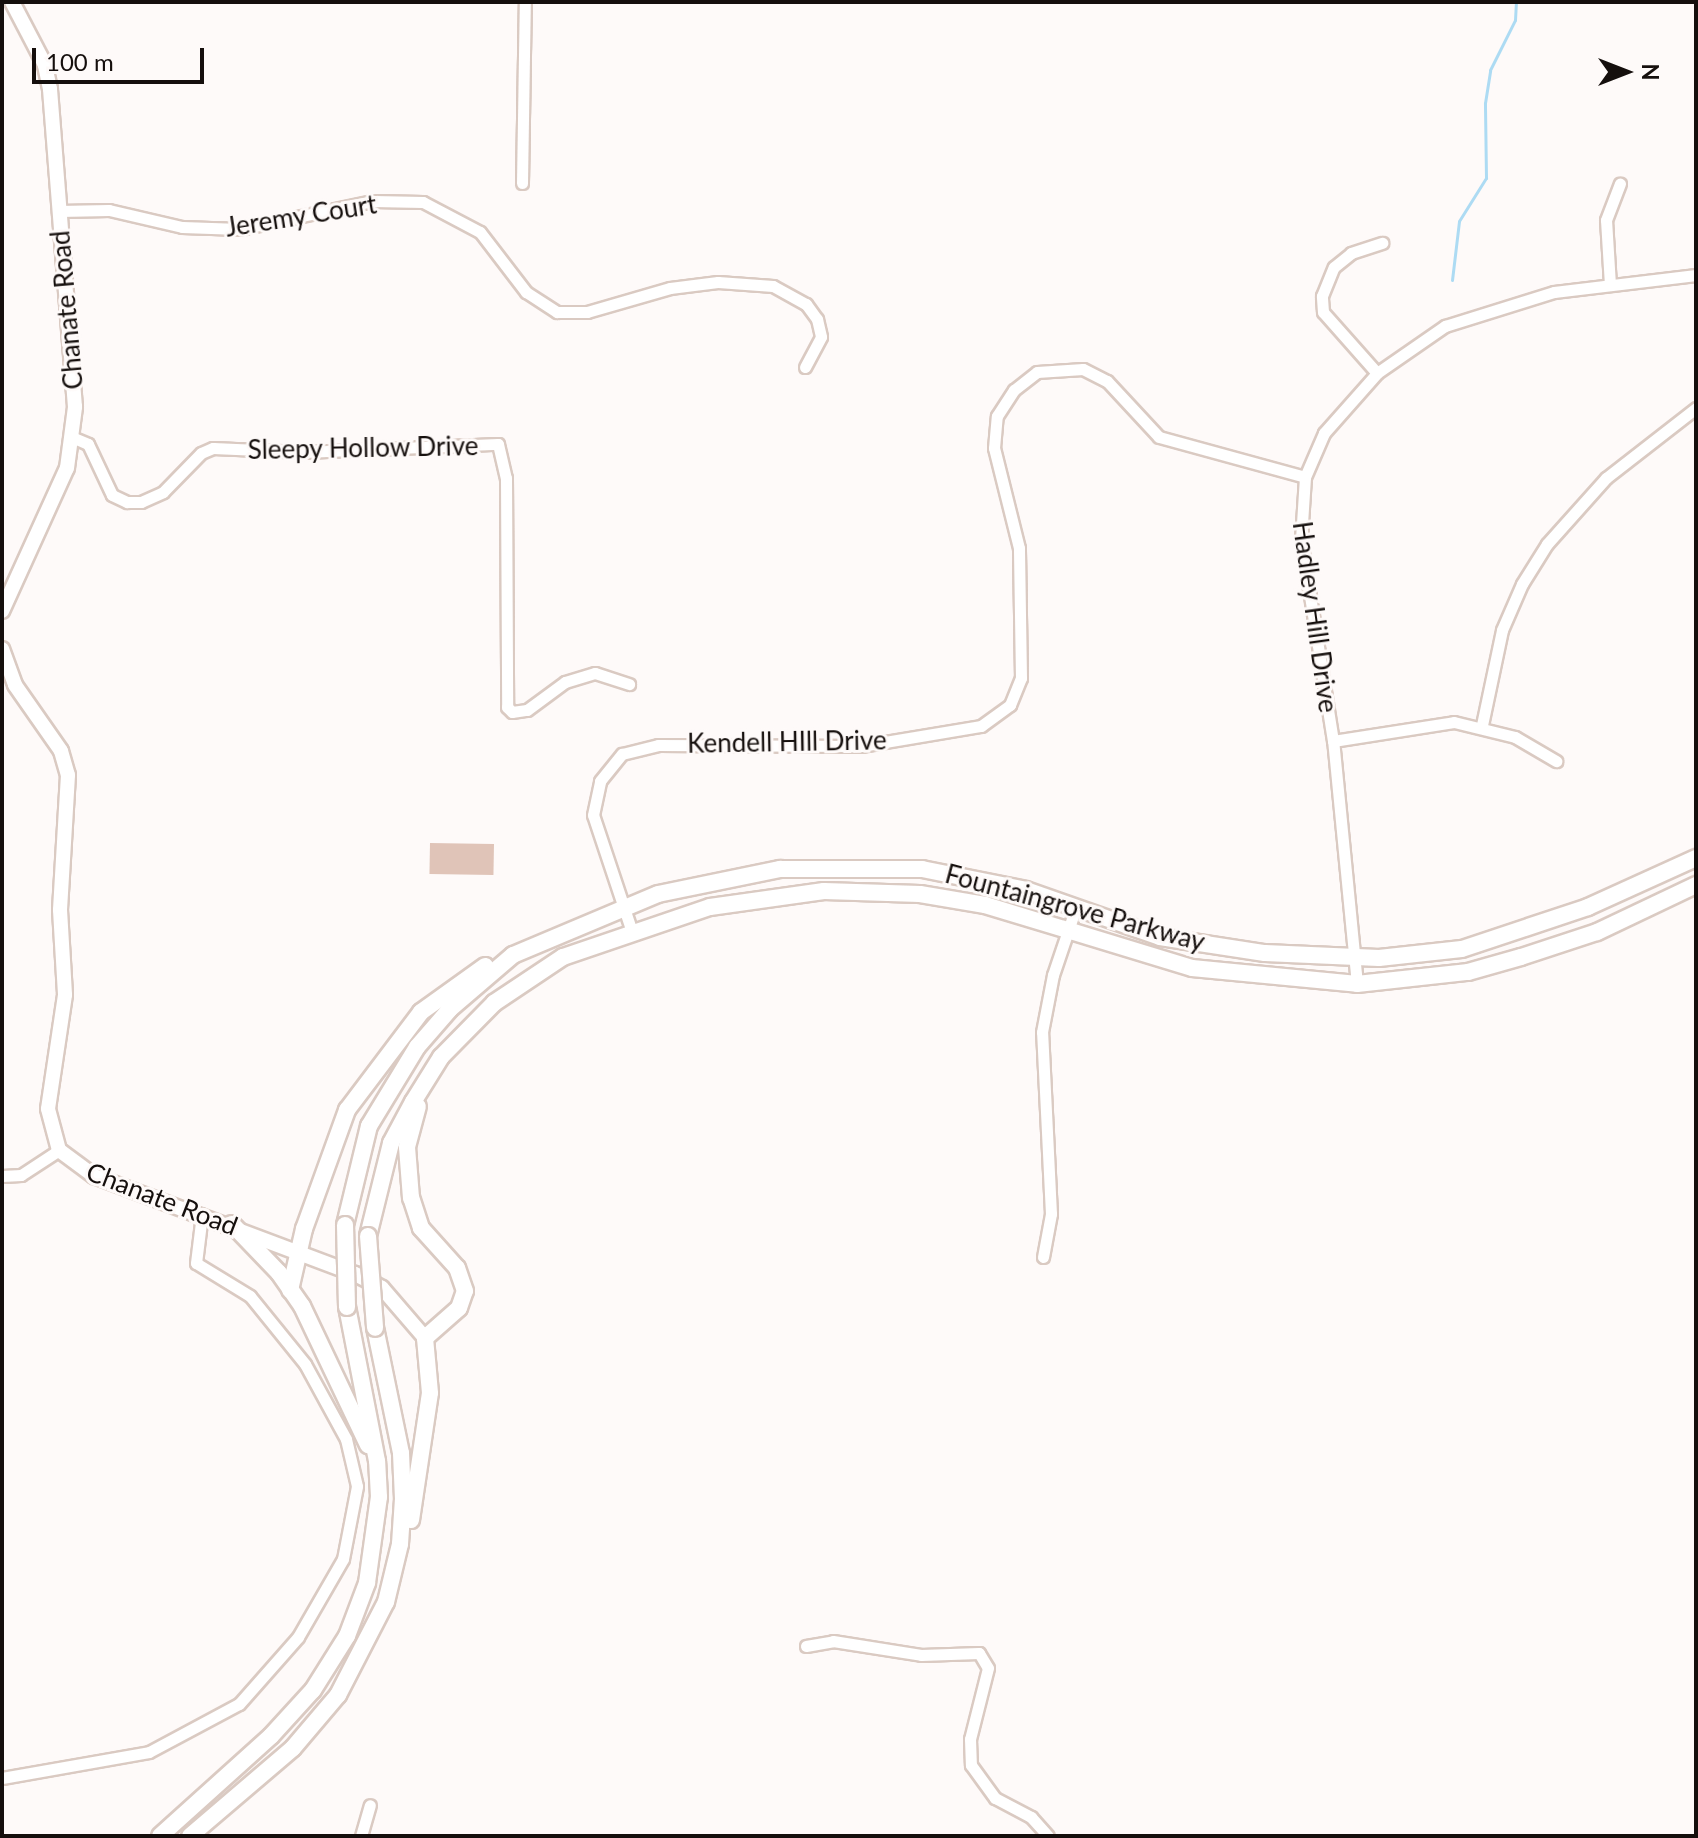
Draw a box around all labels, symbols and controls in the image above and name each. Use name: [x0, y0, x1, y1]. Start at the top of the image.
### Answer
scale bar: [36, 32, 208, 82]
north arrow: [1586, 32, 1666, 112]
text: 100 m: [46, 47, 114, 76]
text: N: [1637, 64, 1664, 80]
street label: Jeremy Court: [223, 189, 379, 243]
street label: Chanate Road: [45, 229, 89, 391]
street label: Sleepy Hollow Drive: [247, 430, 479, 466]
street label: Hadley Hill Drive: [1286, 519, 1344, 715]
street label: Kendell HIll Drive: [687, 725, 887, 759]
street label: Fountaingrove Parkway: [942, 858, 1208, 958]
street label: Chanate Road: [82, 1156, 242, 1242]

